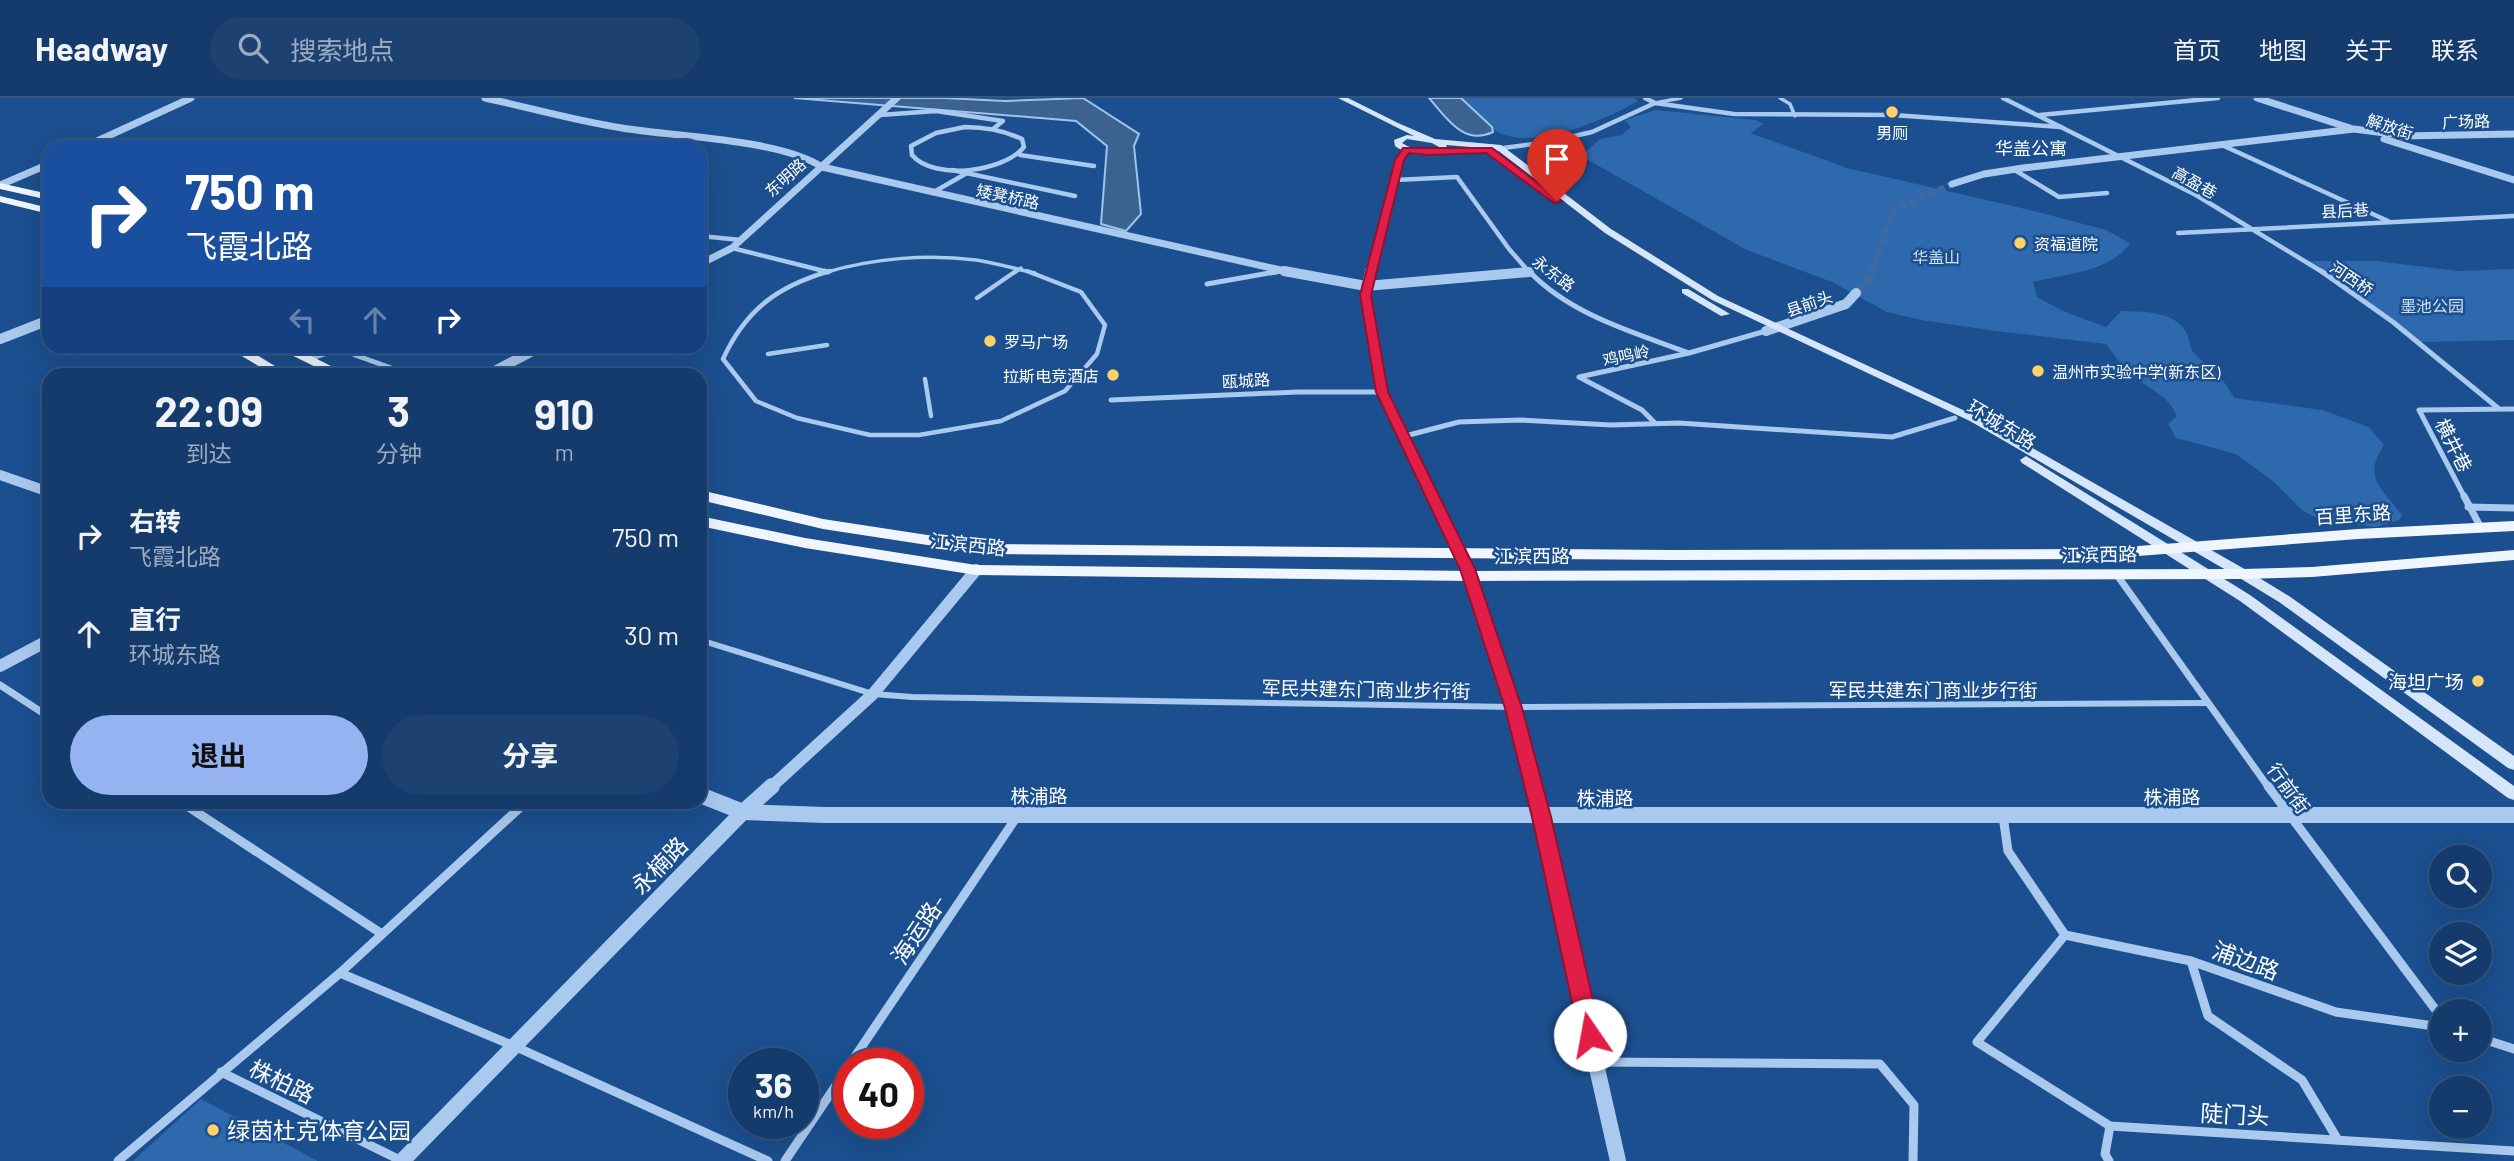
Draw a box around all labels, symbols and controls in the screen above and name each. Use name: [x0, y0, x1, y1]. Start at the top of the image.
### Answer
search box: [210, 17, 700, 80]
text: Headway: [35, 28, 168, 68]
icon: search: [234, 29, 272, 67]
text: 搜索地点: [290, 34, 394, 65]
text: 首页: [2173, 35, 2221, 64]
text: 地图: [2259, 35, 2307, 64]
text: 关于: [2345, 35, 2393, 64]
text: 联系: [2431, 35, 2479, 64]
marker: 男厕: [1884, 104, 1900, 120]
street label: 解放街: [2364, 110, 2416, 142]
street label: 广场路: [2442, 111, 2490, 131]
place label: 男厕: [1876, 123, 1908, 142]
pin: [1527, 129, 1587, 201]
district label: 华盖公寓: [1995, 137, 2067, 159]
icon: arrive: [1538, 140, 1576, 178]
street label: 东明路: [761, 154, 809, 200]
text: 750 m: [185, 161, 314, 220]
street label: 高盈巷: [2169, 162, 2221, 202]
icon: right: [70, 168, 161, 259]
street label: 矮凳桥路: [975, 180, 1041, 212]
street label: 县后巷: [2321, 199, 2369, 221]
text: 飞霞北路: [185, 226, 313, 264]
place label: 资福道院: [2034, 234, 2098, 253]
marker: 资福道院: [2012, 235, 2028, 251]
park label: 华盖山: [1912, 247, 1960, 266]
street label: 永东路: [1529, 251, 1579, 295]
street label: 河西桥: [2327, 257, 2377, 299]
street label: 县前头: [1783, 286, 1835, 320]
park label: 墨池公园: [2400, 296, 2464, 315]
icon: left: [283, 301, 321, 339]
icon: ahead: [356, 301, 394, 339]
icon: right: [429, 301, 467, 339]
place label: 罗马广场: [1004, 332, 1068, 351]
marker: 罗马广场: [982, 333, 998, 349]
street label: 鸡鸣岭: [1601, 341, 1651, 369]
place label: 温州市实验中学(新东区): [2052, 362, 2221, 381]
marker: 温州市实验中学(新东区): [2030, 363, 2046, 379]
place label: 拉斯电竞酒店: [1003, 366, 1099, 385]
marker: 拉斯电竞酒店: [1105, 367, 1121, 383]
street label: 瓯城路: [1222, 369, 1270, 391]
text: 22:09: [155, 385, 263, 435]
text: 3: [387, 385, 410, 435]
text: 910: [534, 388, 594, 438]
street label: 环城东路: [1963, 395, 2041, 453]
street label: 横井巷: [2431, 414, 2477, 476]
text: m: [555, 438, 574, 466]
text: 到达: [186, 439, 232, 467]
text: 分钟: [376, 439, 422, 467]
street label: 百里东路: [2314, 500, 2392, 528]
text: 右转: [129, 505, 181, 536]
icon: right: [70, 517, 108, 555]
text: 750 m: [612, 521, 679, 552]
street label: 江滨西路: [929, 529, 1007, 559]
text: 飞霞北路: [129, 542, 221, 570]
street label: 江滨西路: [2061, 542, 2137, 566]
street label: 江滨西路: [1494, 544, 1570, 567]
text: 直行: [129, 603, 181, 634]
icon: ahead: [70, 615, 108, 653]
text: 30 m: [624, 619, 679, 650]
text: 环城东路: [129, 640, 221, 668]
place label: 海坦广场: [2388, 670, 2464, 693]
marker: 海坦广场: [2470, 673, 2486, 689]
street label: 军民共建东门商业步行街: [1261, 676, 1471, 702]
street label: 军民共建东门商业步行街: [1828, 678, 2038, 701]
button: 退出: [70, 715, 368, 795]
button: 分享: [382, 715, 679, 795]
street label: 行前街: [2263, 758, 2315, 818]
street label: 株浦路: [1010, 784, 1068, 807]
street label: 株浦路: [2143, 785, 2201, 808]
street label: 株浦路: [1576, 786, 1634, 809]
street label: 永楠路: [625, 830, 693, 900]
map controls: [2429, 845, 2492, 1139]
button: search: [2429, 845, 2492, 908]
street label: 海运路-: [885, 889, 951, 969]
button: layers: [2429, 922, 2492, 985]
street label: 浦边路: [2209, 935, 2283, 985]
position arrow: [1553, 998, 1627, 1072]
button: +: [2429, 999, 2492, 1062]
speed limit sign: 40: [833, 1048, 924, 1139]
street label: 株柏路: [245, 1053, 319, 1109]
text: 36: [755, 1063, 792, 1105]
button: −: [2429, 1076, 2492, 1139]
street label: 陡门头: [2200, 1098, 2270, 1130]
text: km/h: [753, 1100, 794, 1122]
place label: 绿茵杜克体育公园: [227, 1116, 411, 1144]
marker: 绿茵杜克体育公园: [205, 1122, 221, 1138]

